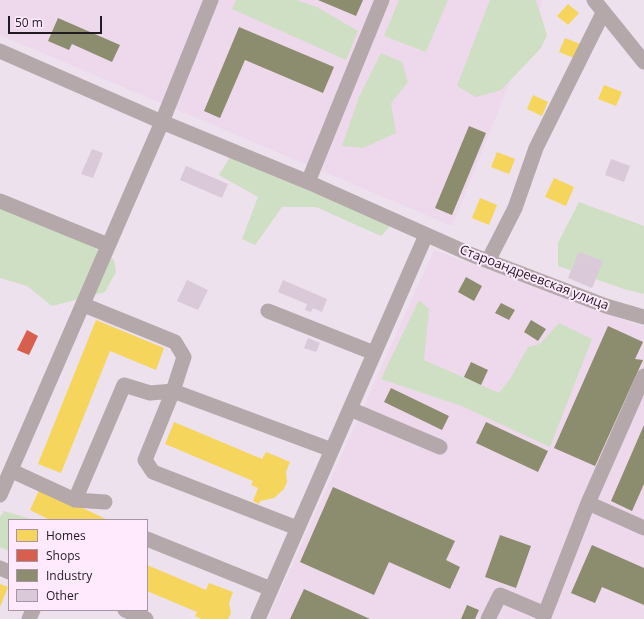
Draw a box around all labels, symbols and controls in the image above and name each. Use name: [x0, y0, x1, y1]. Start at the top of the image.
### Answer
scale bar: [10, 8, 104, 34]
text: 50 m: [15, 14, 43, 31]
street label: Староандреевская улица: [457, 242, 611, 314]
legend: [8, 519, 148, 611]
text: Homes: [46, 527, 86, 544]
text: Shops: [46, 547, 80, 564]
text: Industry: [46, 567, 92, 584]
text: Other: [46, 587, 79, 604]

